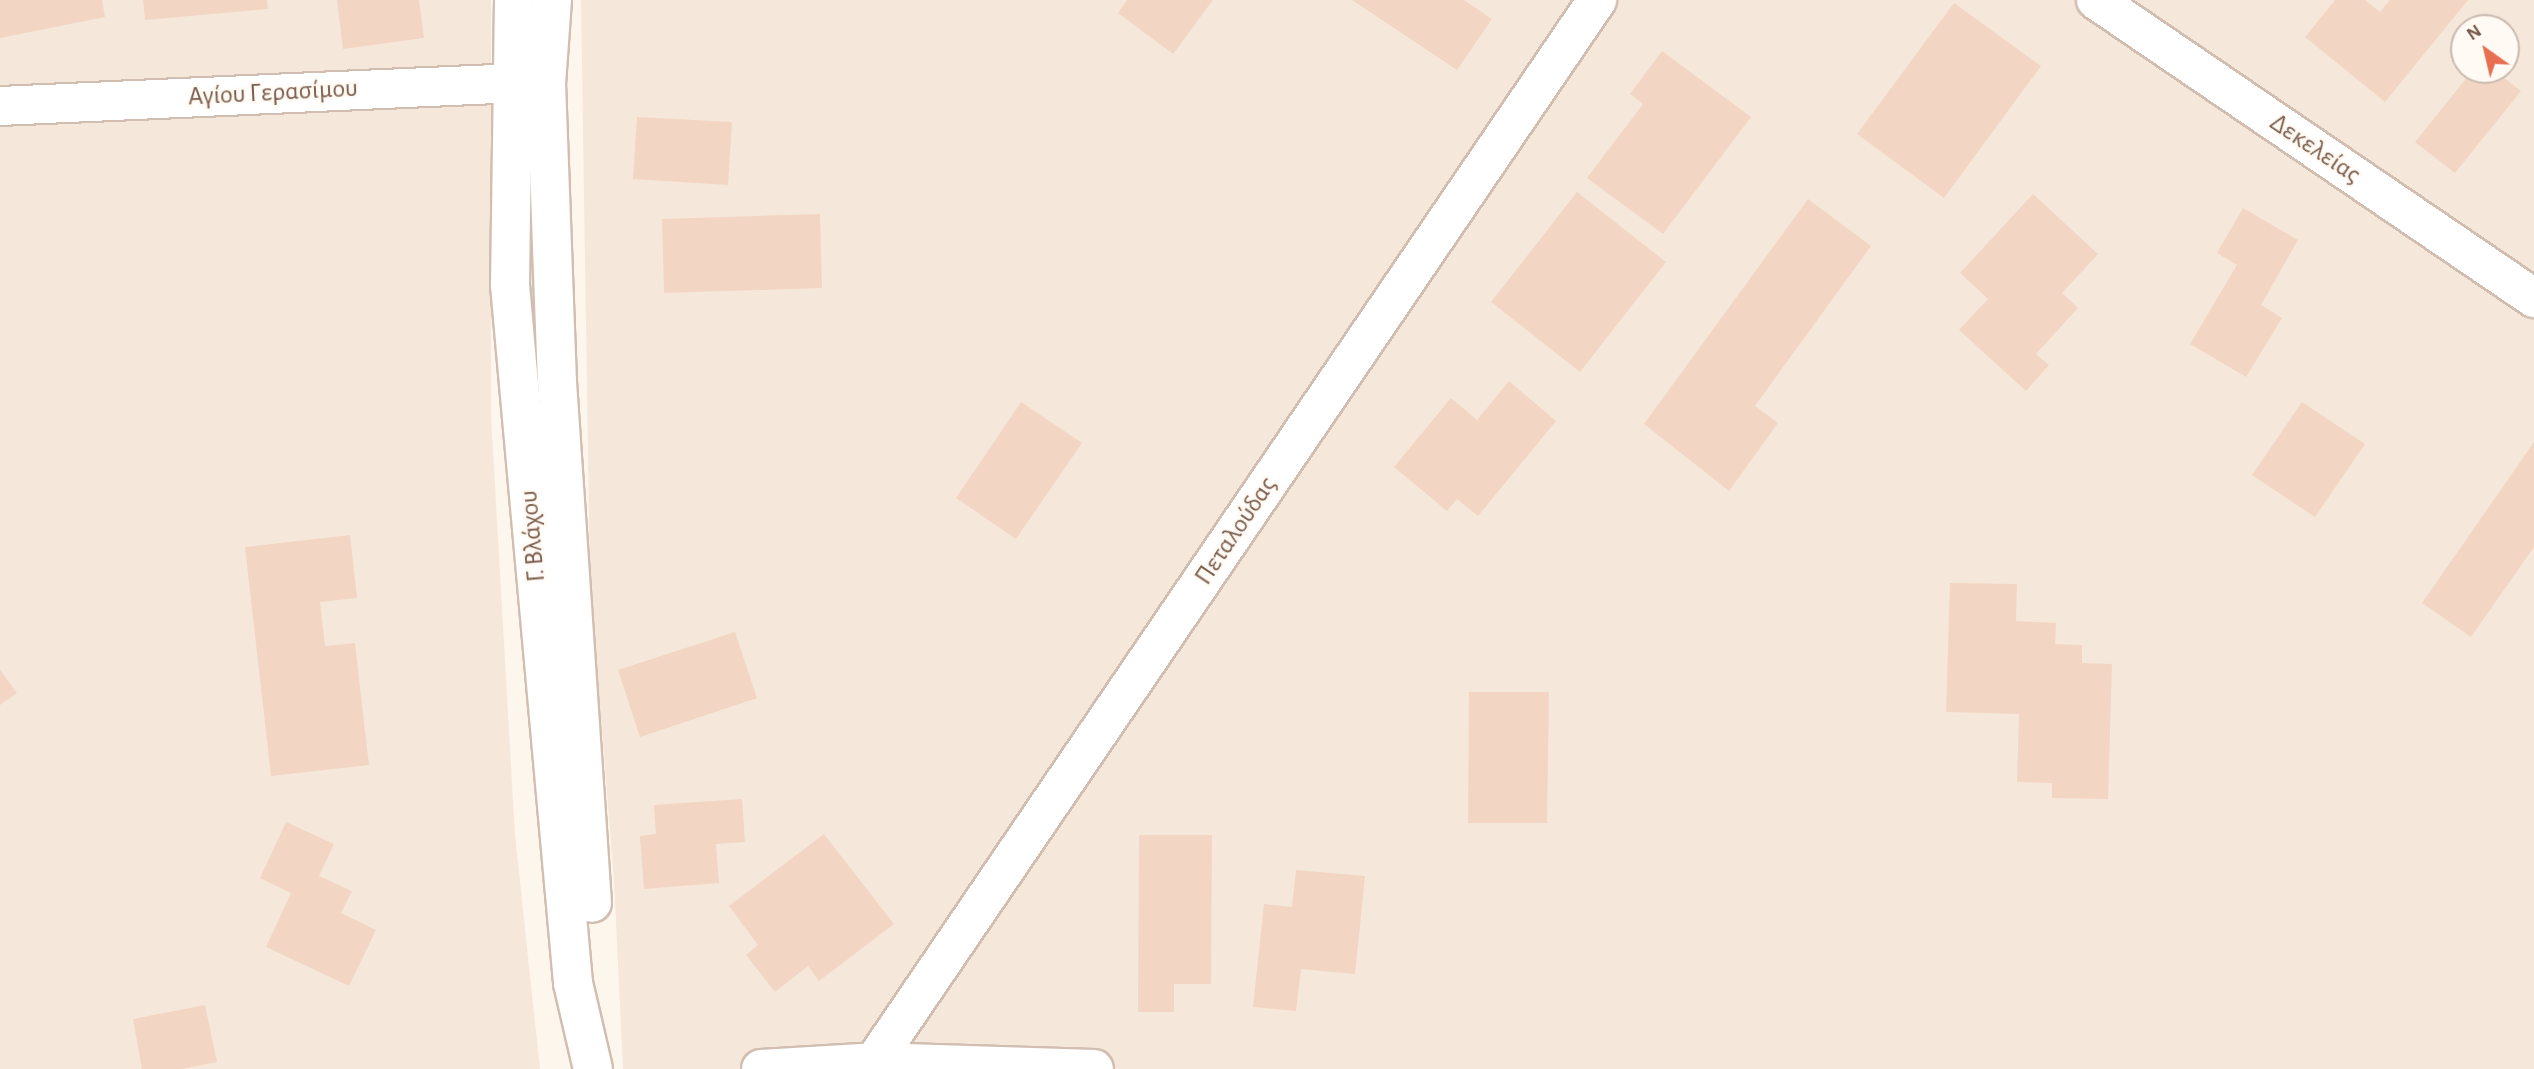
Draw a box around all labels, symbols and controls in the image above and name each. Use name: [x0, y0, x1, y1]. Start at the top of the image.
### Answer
north arrow: [2450, 14, 2520, 84]
text: N: [2463, 21, 2485, 44]
street label: Αγίου Γερασίμου: [187, 73, 359, 113]
street label: Δεκελείας: [2264, 107, 2366, 191]
street label: Πεταλούδας: [1188, 471, 1284, 591]
street label: Γ. Βλάχου: [513, 489, 553, 583]

